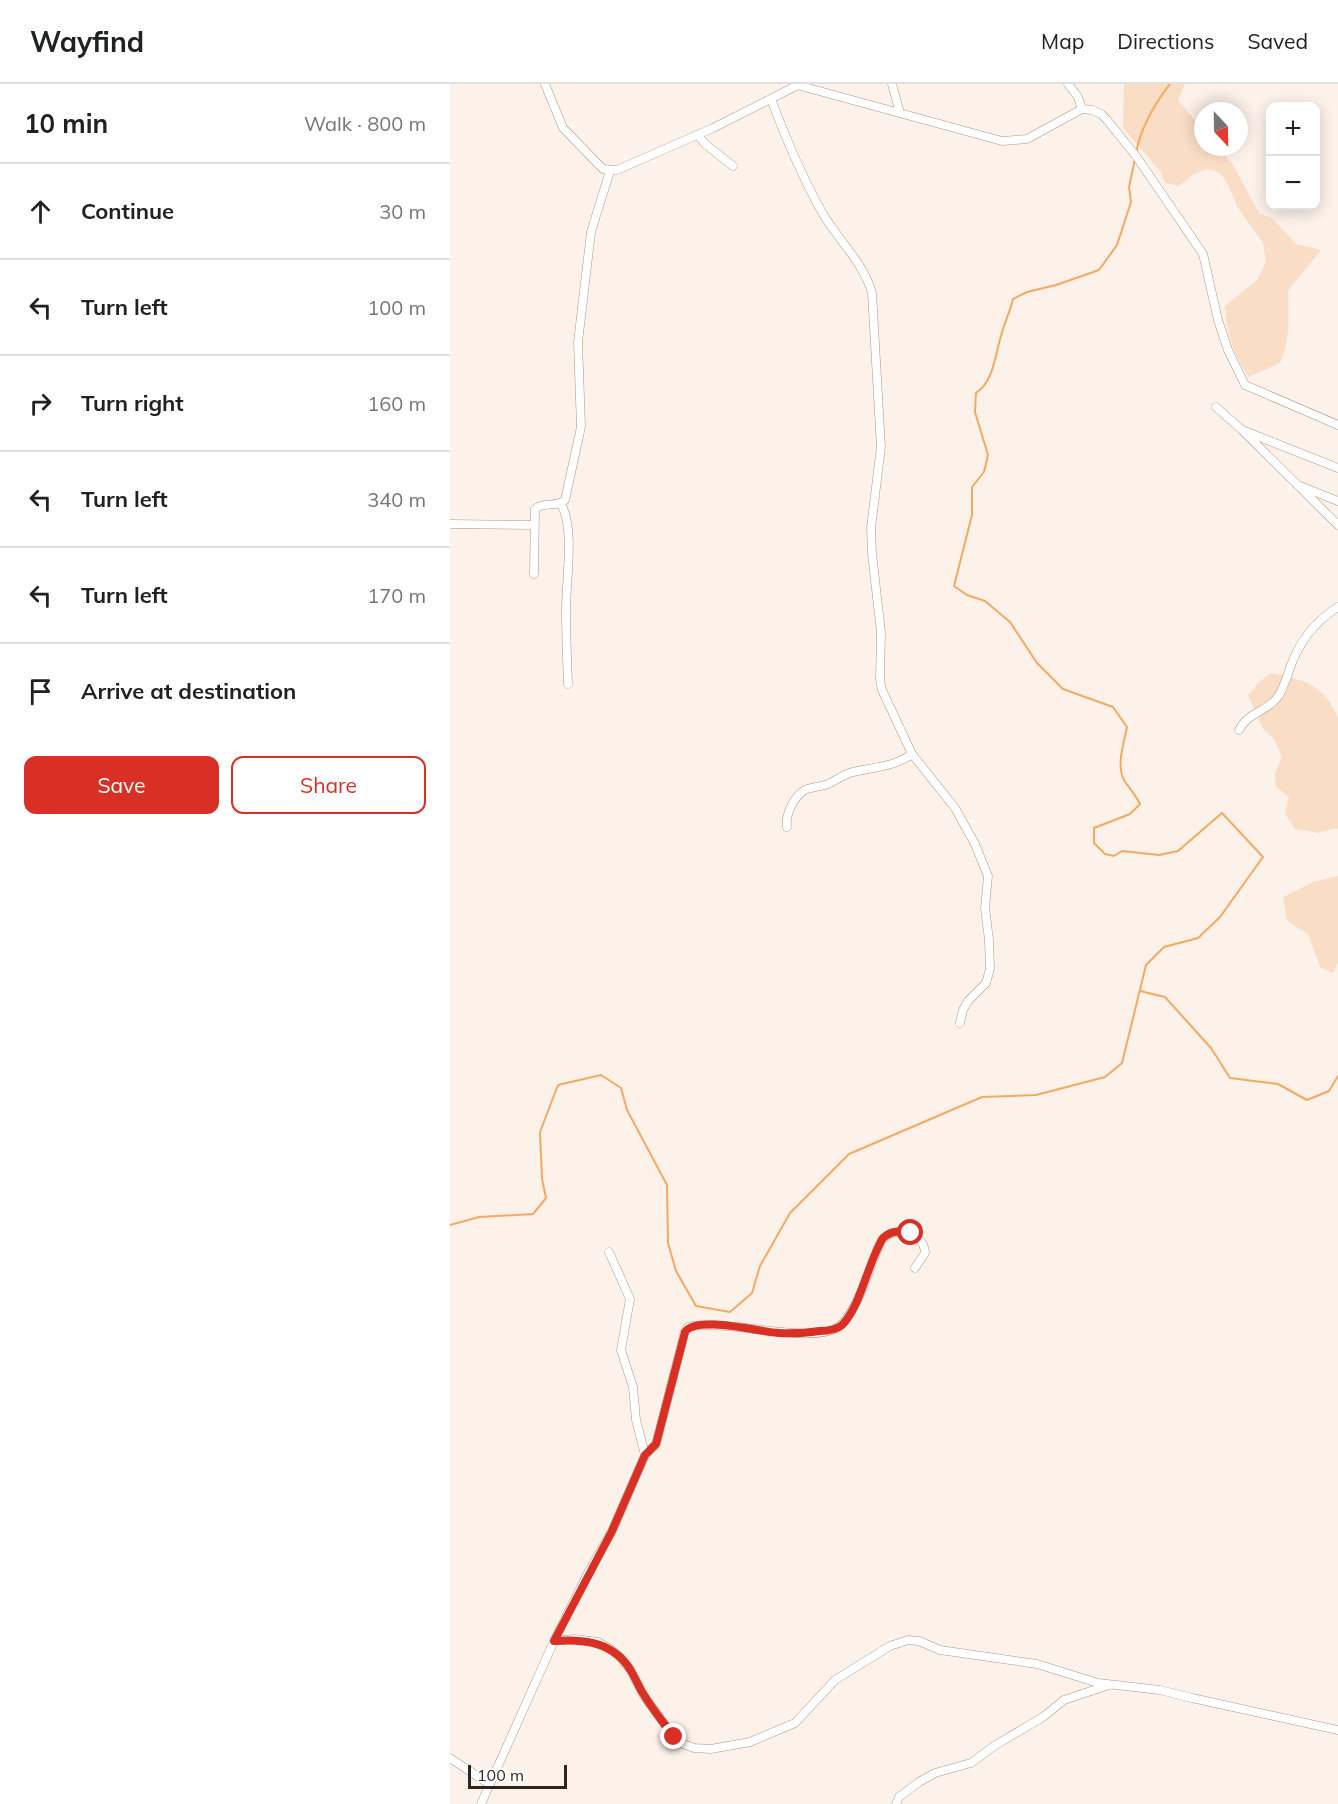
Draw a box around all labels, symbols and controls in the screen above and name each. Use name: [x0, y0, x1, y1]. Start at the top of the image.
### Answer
text: Wayfind: [30, 24, 144, 59]
text: Map: [1041, 28, 1084, 54]
text: Directions: [1117, 28, 1214, 54]
text: Saved: [1247, 28, 1308, 54]
north arrow: [1194, 102, 1248, 156]
map controls: [1266, 102, 1320, 210]
button: +: [1266, 102, 1320, 156]
text: 10 min: [24, 107, 108, 140]
text: Walk · 800 m: [304, 111, 426, 136]
button: −: [1266, 156, 1320, 210]
icon: ahead: [24, 195, 57, 228]
text: Continue: [81, 197, 174, 225]
text: 30 m: [379, 199, 426, 224]
icon: left: [24, 291, 57, 324]
text: Turn left: [81, 293, 168, 321]
text: 100 m: [367, 295, 426, 320]
icon: right: [24, 387, 57, 420]
text: Turn right: [81, 389, 184, 417]
text: 160 m: [367, 391, 426, 416]
icon: left: [24, 483, 57, 516]
text: Turn left: [81, 485, 168, 513]
text: 340 m: [367, 487, 426, 512]
icon: left: [24, 579, 57, 612]
text: Turn left: [81, 581, 168, 609]
text: 170 m: [367, 583, 426, 608]
icon: arrive: [24, 675, 57, 708]
text: Arrive at destination: [81, 677, 296, 705]
button: Save: [24, 756, 219, 814]
button: Share: [231, 756, 426, 814]
route start: [897, 1219, 923, 1245]
route end: [660, 1723, 686, 1749]
scale bar: [468, 1762, 567, 1790]
text: 100 m: [477, 1765, 524, 1785]

